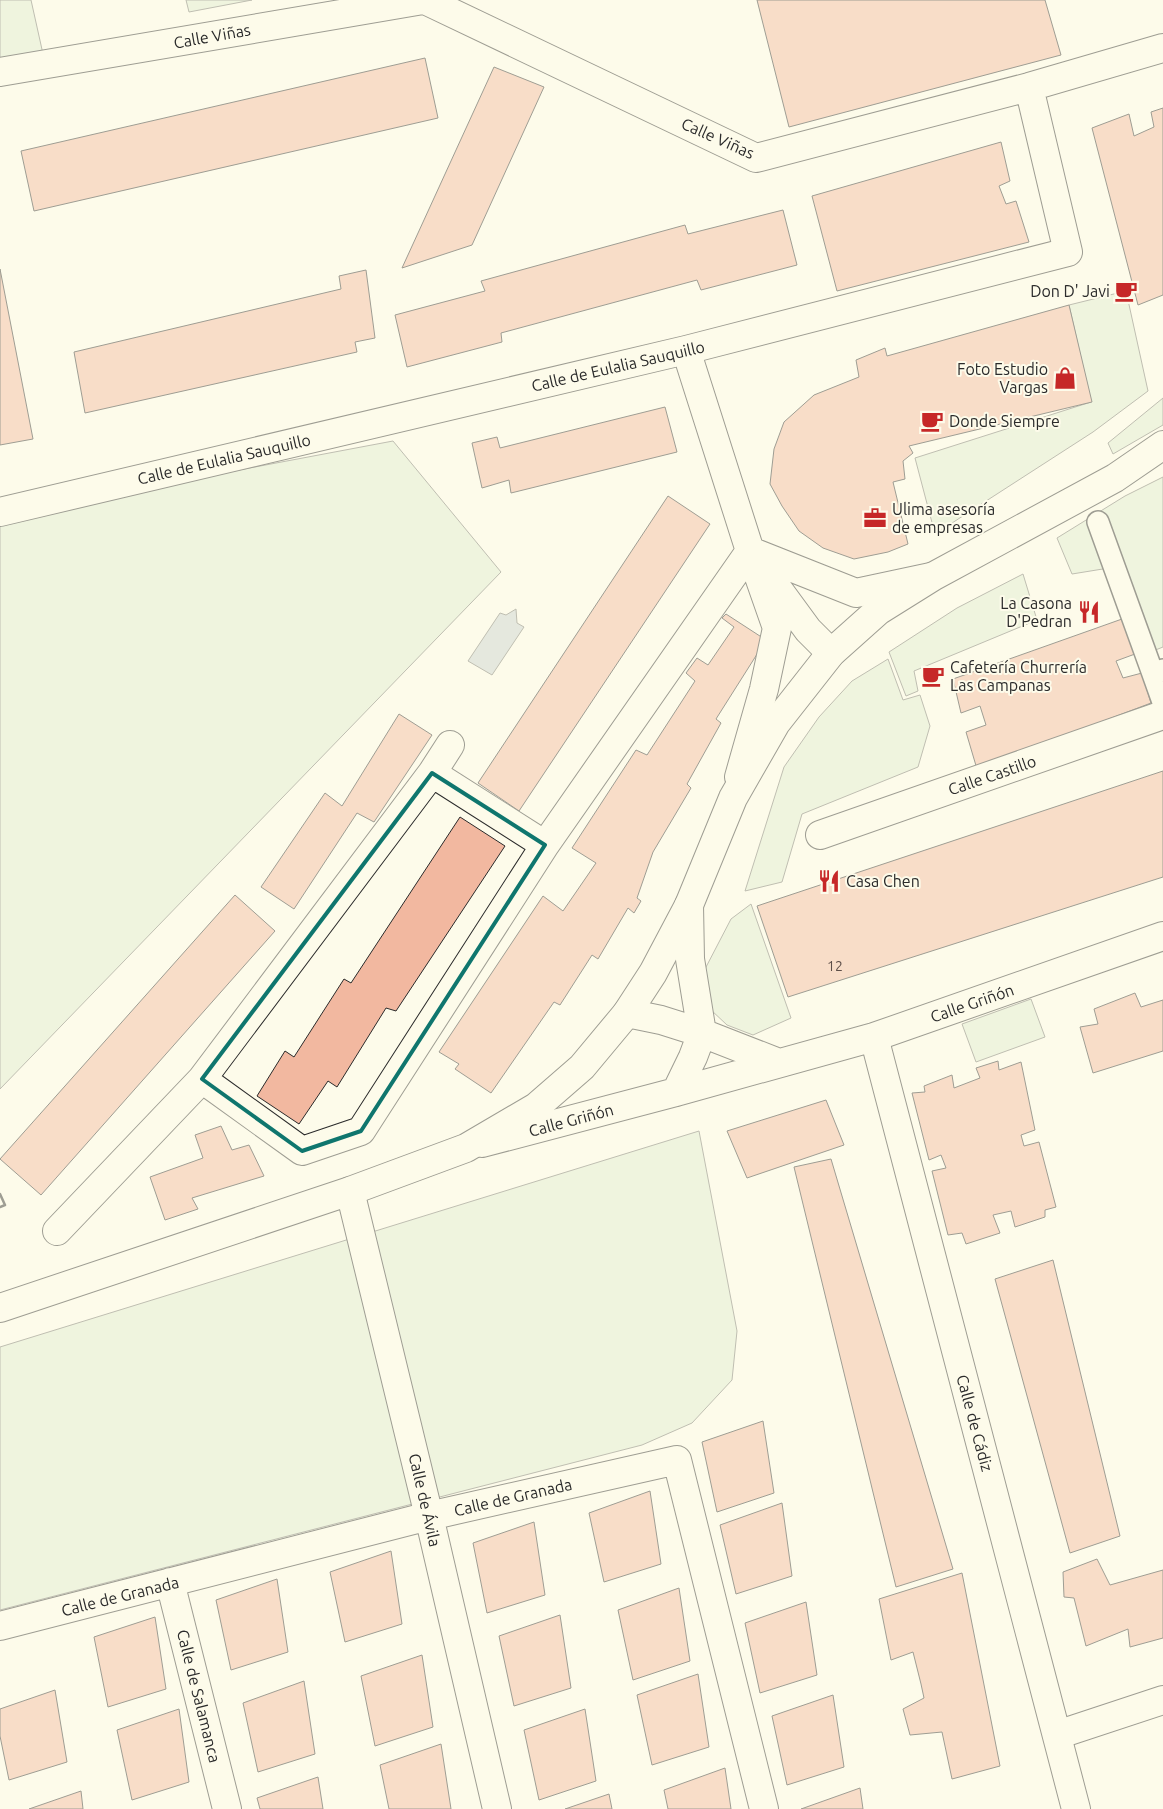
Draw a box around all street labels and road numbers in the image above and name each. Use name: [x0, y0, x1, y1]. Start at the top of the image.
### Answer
street label: Calle Viñas: [172, 20, 252, 52]
street label: Calle Viñas: [679, 114, 757, 162]
street label: Calle de Eulalia Sauquillo: [530, 337, 706, 395]
street label: Calle de Eulalia Sauquillo: [136, 430, 312, 488]
street label: Calle Castillo: [946, 752, 1038, 798]
street label: Calle Griñón: [928, 980, 1016, 1026]
street label: Calle Griñón: [527, 1100, 615, 1140]
street label: Calle de Cádiz: [953, 1373, 997, 1473]
street label: Calle de Ávila: [406, 1451, 446, 1548]
street label: Calle de Granada: [452, 1475, 574, 1519]
street label: Calle de Granada: [59, 1573, 181, 1619]
street label: Calle de Salamanca: [174, 1628, 224, 1764]

